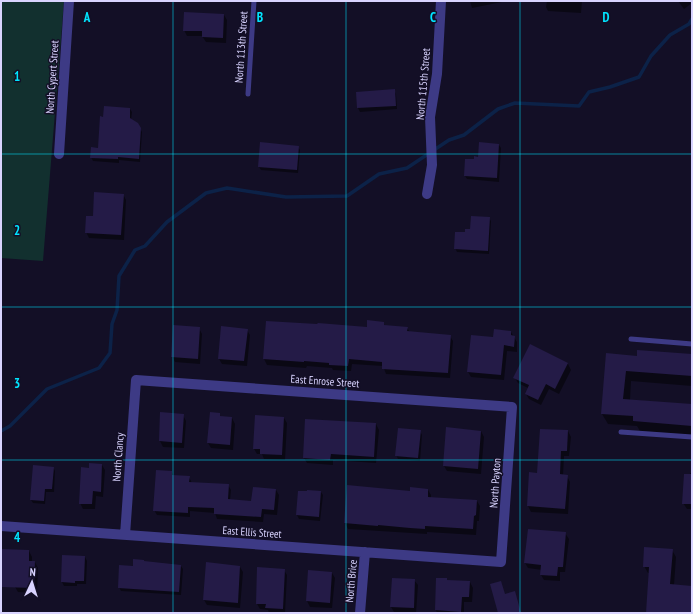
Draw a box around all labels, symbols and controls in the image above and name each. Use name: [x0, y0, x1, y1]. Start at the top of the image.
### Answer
text: A: [83, 9, 91, 26]
text: B: [257, 9, 263, 26]
text: C: [430, 9, 436, 26]
text: D: [603, 9, 610, 26]
street label: North 113th Street: [232, 11, 250, 83]
street label: North Cypert Street: [42, 40, 62, 114]
street label: North 115th Street: [413, 48, 433, 120]
text: 1: [14, 68, 20, 85]
text: 2: [14, 222, 20, 239]
street label: East Enrose Street: [290, 372, 360, 390]
text: 3: [14, 375, 20, 392]
street label: North Clancy: [109, 431, 127, 482]
street label: North Payton: [486, 457, 504, 508]
street label: East Ellis Street: [222, 523, 282, 541]
text: 4: [14, 529, 21, 546]
street label: North Brice: [342, 559, 360, 603]
north arrow: [12, 562, 52, 602]
text: N: [29, 565, 36, 579]

